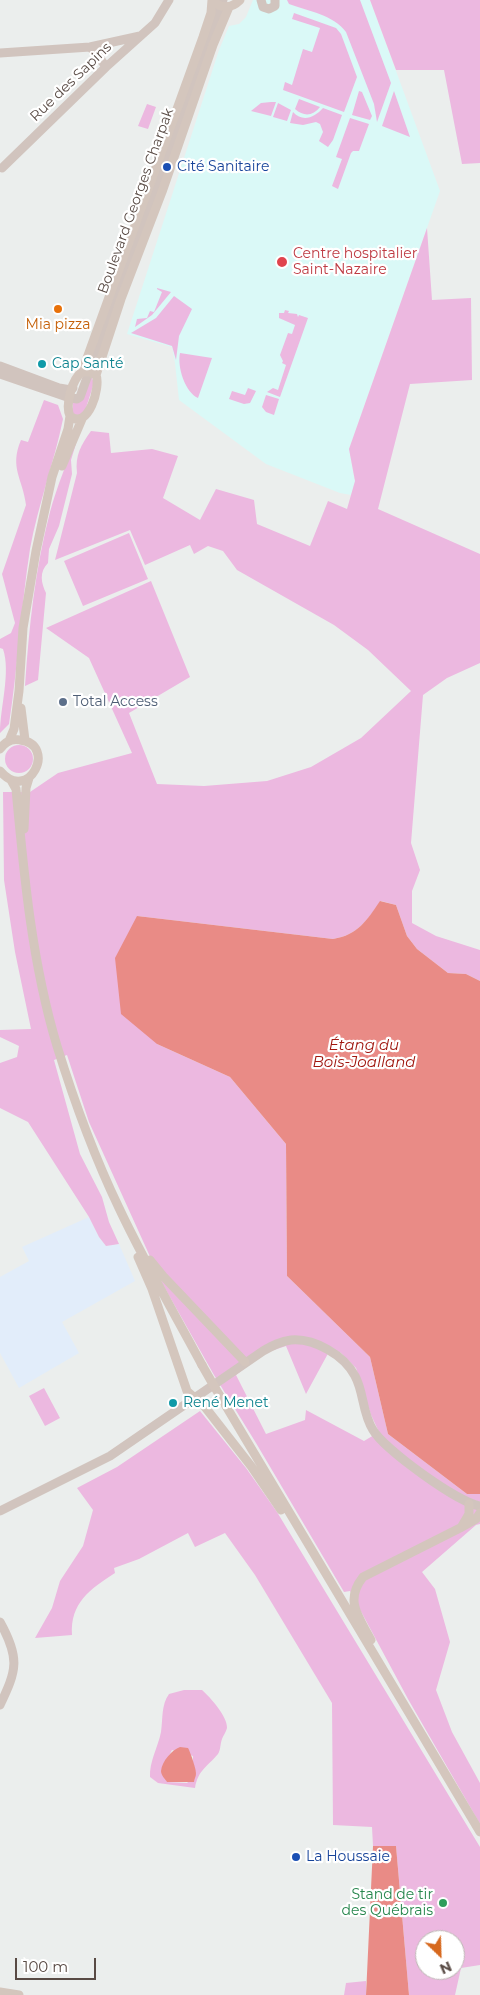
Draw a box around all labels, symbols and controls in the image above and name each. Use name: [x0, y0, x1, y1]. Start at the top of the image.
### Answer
street label: Rue des Sapins: [27, 39, 115, 125]
street label: Boulevard Georges Charpak: [95, 106, 177, 296]
place label: Cité Sanitaire: [177, 159, 269, 175]
marker: Cité Sanitaire: [161, 161, 173, 173]
place label: Centre hospitalier Saint-Nazaire: [293, 246, 417, 278]
marker: Centre hospitalier Saint-Nazaire: [275, 255, 289, 269]
marker: Mia pizza: [52, 303, 64, 315]
place label: Mia pizza: [26, 317, 90, 333]
place label: Cap Santé: [52, 356, 123, 372]
marker: Cap Santé: [36, 358, 48, 370]
place label: Total Access: [73, 694, 158, 710]
marker: Total Access: [57, 696, 69, 708]
water label: Étang du Bois-Joalland: [313, 1037, 415, 1072]
place label: René Menet: [183, 1395, 269, 1411]
marker: René Menet: [167, 1397, 179, 1409]
place label: La Houssaie: [306, 1849, 390, 1865]
marker: La Houssaie: [290, 1851, 302, 1863]
place label: Stand de tir des Québrais: [342, 1887, 433, 1920]
marker: Stand de tir des Québrais: [437, 1897, 449, 1909]
north arrow: [415, 1930, 465, 1980]
scale bar: [18, 1948, 99, 1980]
text: 100 m: [23, 1957, 68, 1976]
text: N: [437, 1957, 455, 1978]

